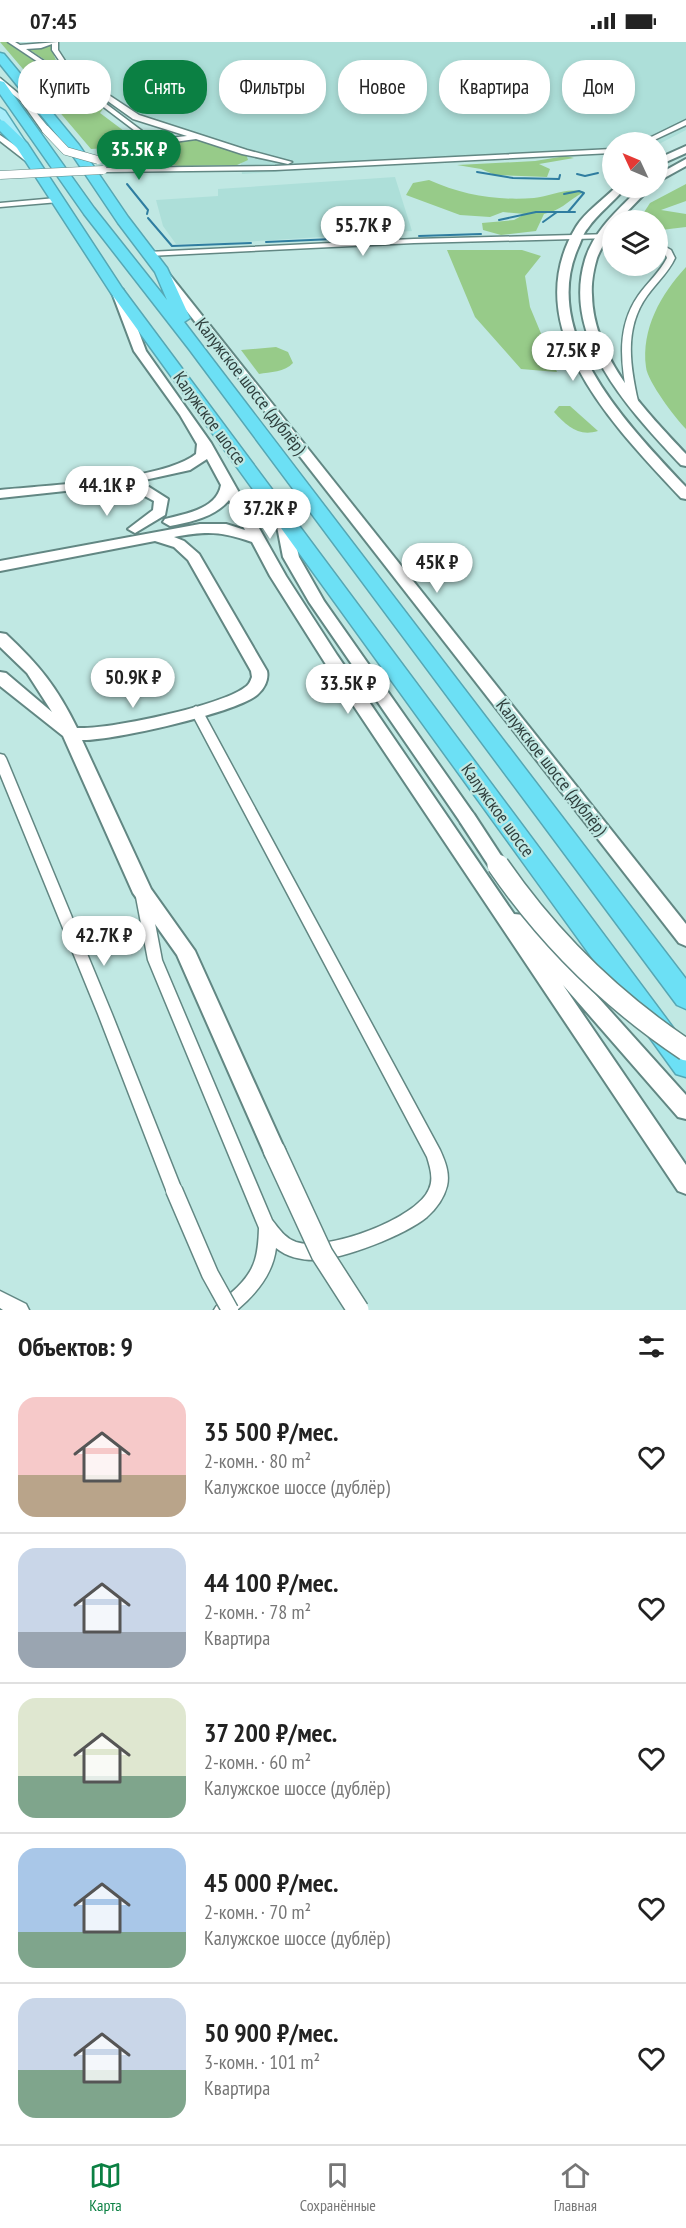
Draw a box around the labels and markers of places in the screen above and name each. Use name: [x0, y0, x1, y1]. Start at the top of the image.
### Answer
pin: 35.5K ₽: [84, 130, 194, 181]
pin: 55.7K ₽: [308, 206, 418, 257]
pin: 27.5K ₽: [518, 331, 628, 382]
pin: 44.1K ₽: [52, 466, 162, 517]
pin: 37.2K ₽: [215, 489, 325, 540]
pin: 45K ₽: [395, 543, 479, 594]
pin: 50.9K ₽: [78, 658, 188, 709]
pin: 33.5K ₽: [293, 664, 403, 715]
pin: 42.7K ₽: [49, 916, 159, 967]

